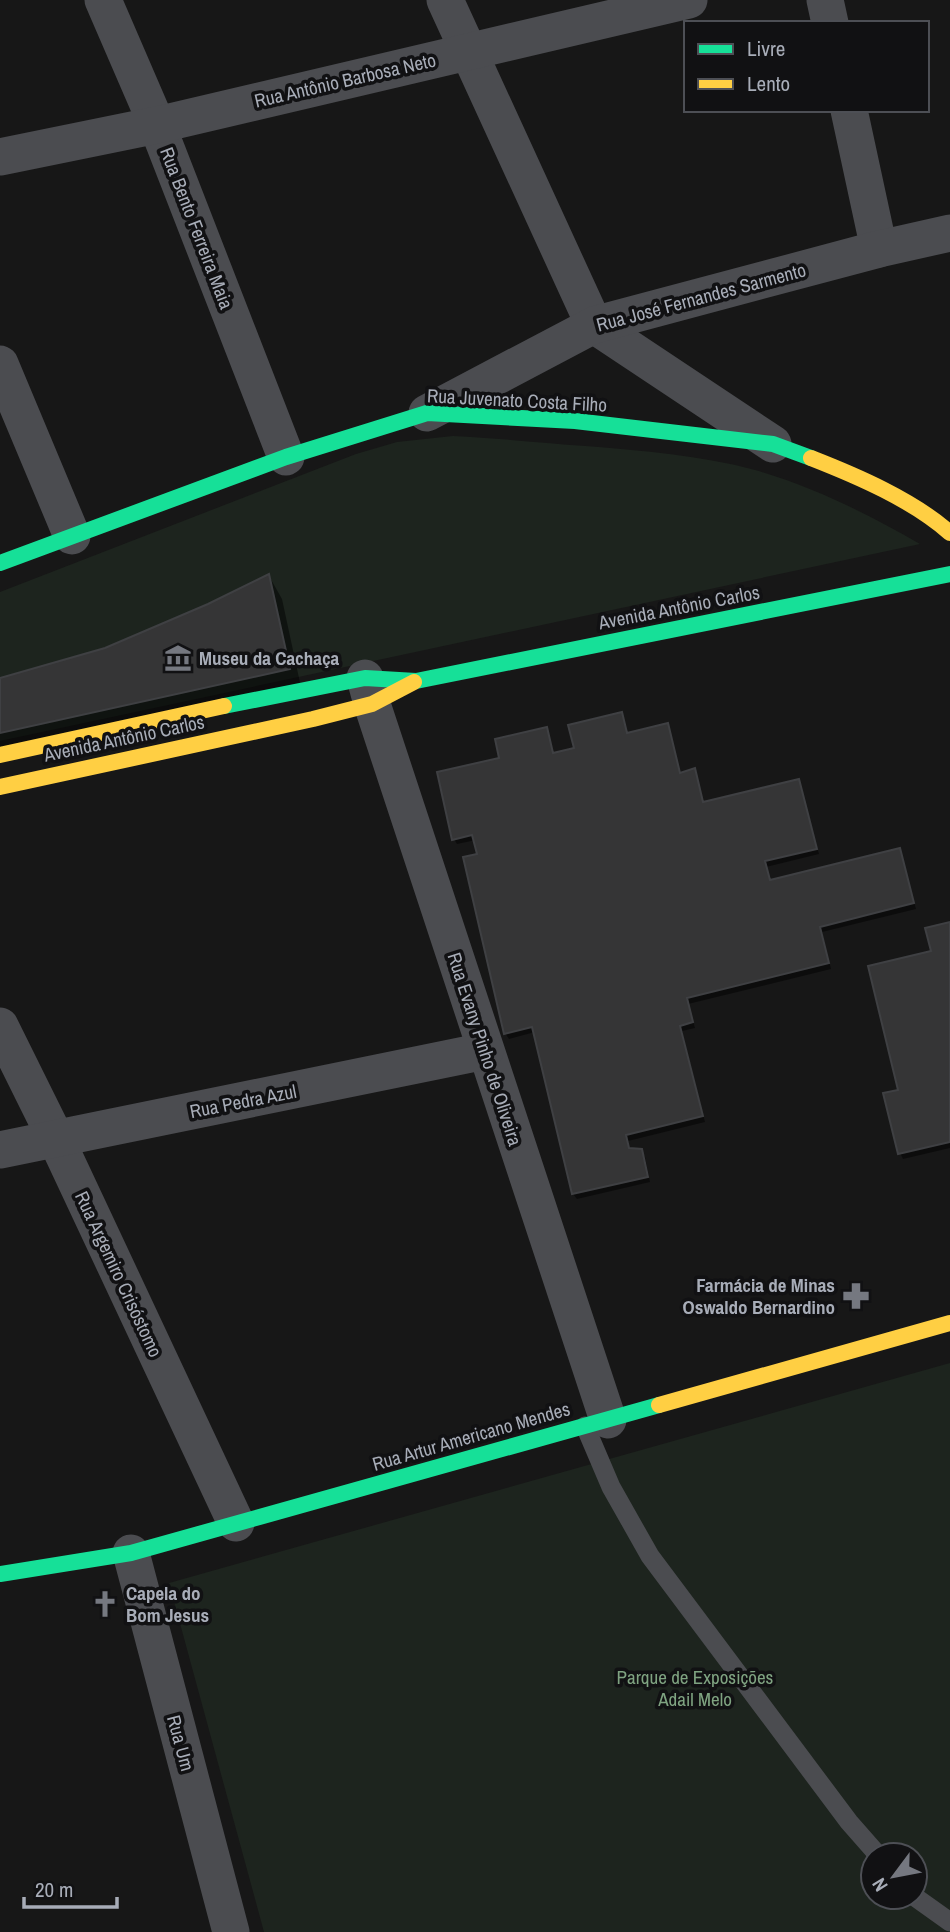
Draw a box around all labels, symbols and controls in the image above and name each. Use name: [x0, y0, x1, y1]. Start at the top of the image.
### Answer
legend: [684, 21, 929, 112]
text: Livre: [747, 34, 785, 63]
street label: Rua Antônio Barbosa Neto: [252, 46, 438, 114]
text: Lento: [747, 69, 790, 98]
street label: Rua Bento Ferreira Maia: [154, 143, 240, 313]
street label: Rua José Fernandes Sarmento: [593, 257, 809, 337]
street label: Rua Juvenato Costa Filho: [426, 382, 608, 418]
street label: Avenida Antônio Carlos: [595, 579, 762, 636]
museum icon: Museu da Cachaça: [163, 643, 193, 673]
place label: Museu da Cachaça: [199, 645, 340, 671]
street label: Avenida Antônio Carlos: [40, 708, 207, 768]
street label: Rua Evany Pinho de Oliveira: [441, 949, 529, 1149]
street label: Rua Pedra Azul: [187, 1078, 299, 1124]
street label: Rua Argemiro Crisóstomo: [69, 1187, 169, 1361]
place label: Farmácia de Minas Oswaldo Bernardino: [683, 1272, 835, 1320]
pharmacy icon: Farmácia de Minas Oswaldo Bernardino: [841, 1281, 871, 1311]
street label: Rua Artur Americano Mendes: [369, 1395, 573, 1477]
place label: Capela do Bom Jesus: [126, 1580, 209, 1628]
church icon: Capela do Bom Jesus: [90, 1589, 120, 1619]
park label: Parque de Exposições Adail Melo: [617, 1664, 774, 1712]
street label: Rua Um: [161, 1712, 201, 1774]
north arrow: [859, 1841, 929, 1911]
scale bar: [24, 1866, 117, 1910]
text: N: [866, 1873, 894, 1897]
text: 20 m: [35, 1875, 73, 1904]

